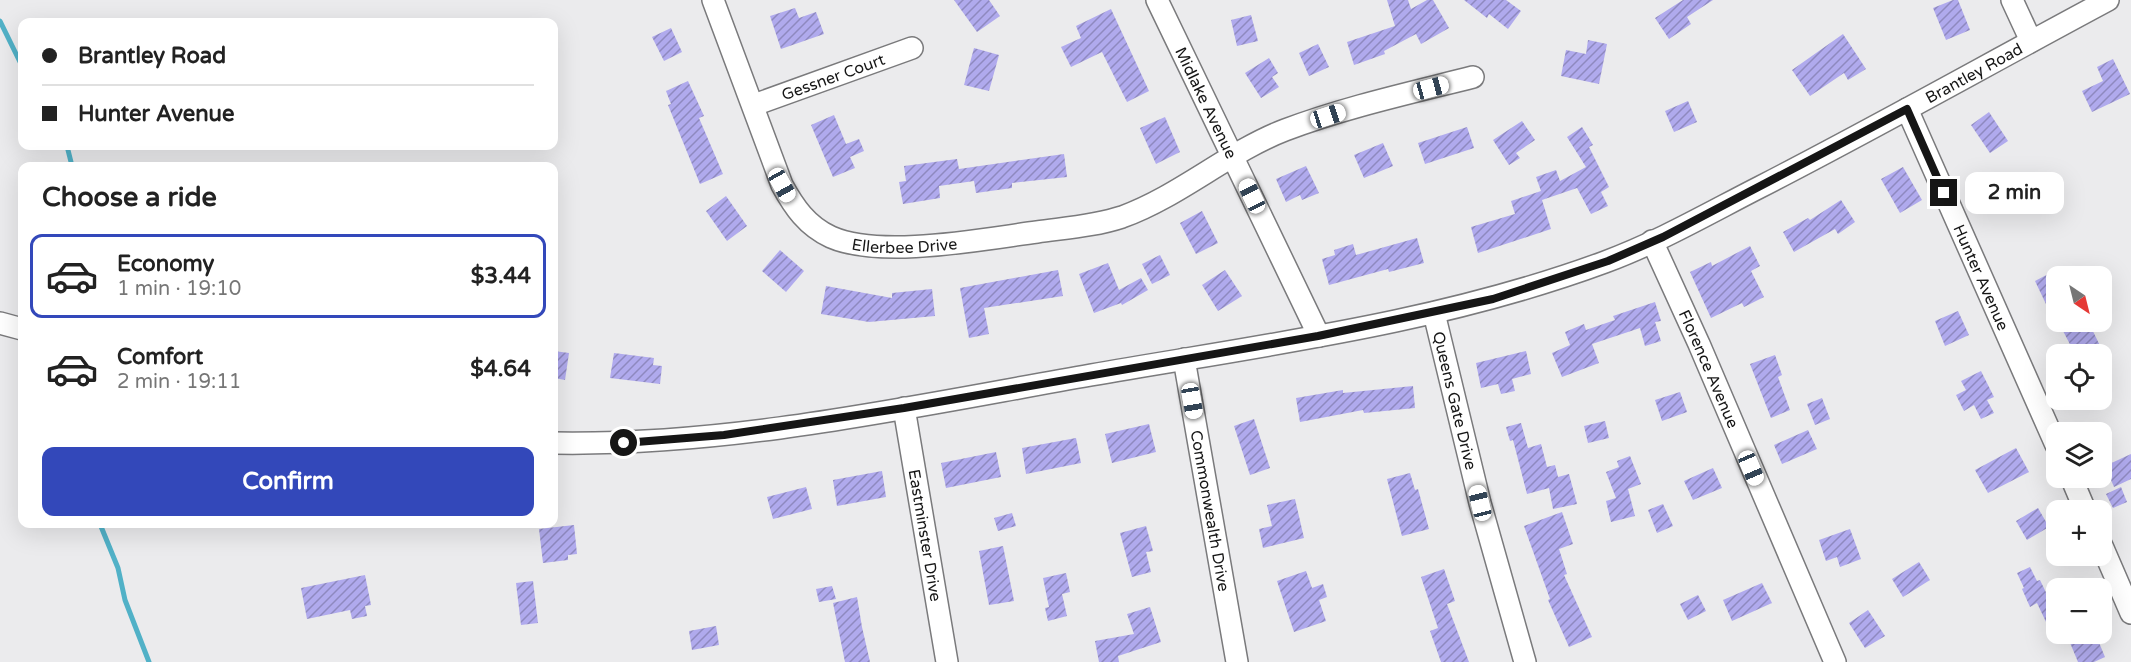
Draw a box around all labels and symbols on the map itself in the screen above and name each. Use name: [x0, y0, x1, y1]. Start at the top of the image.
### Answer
street label: Brantley Road: [1922, 39, 2026, 108]
street label: Midlake Avenue: [1170, 44, 1241, 162]
street label: Gessner Court: [779, 50, 888, 105]
car: [1411, 75, 1451, 101]
car: [1308, 102, 1348, 130]
car: [765, 165, 799, 205]
callout: 2 min: [1965, 172, 2064, 214]
car: [1236, 176, 1268, 216]
route end: [1930, 179, 1957, 206]
street label: Hunter Avenue: [1948, 221, 2013, 334]
street label: Ellerbee Drive: [850, 234, 958, 258]
north arrow: [2046, 266, 2112, 332]
street label: Florence Avenue: [1674, 307, 1743, 431]
street label: Queens Gate Drive: [1428, 329, 1481, 472]
car: [1180, 382, 1204, 420]
route start: [610, 429, 637, 456]
street label: Commonwealth Drive: [1186, 429, 1233, 593]
car: [1736, 448, 1766, 488]
street label: Eastminster Drive: [904, 468, 946, 603]
car: [1467, 483, 1493, 523]

